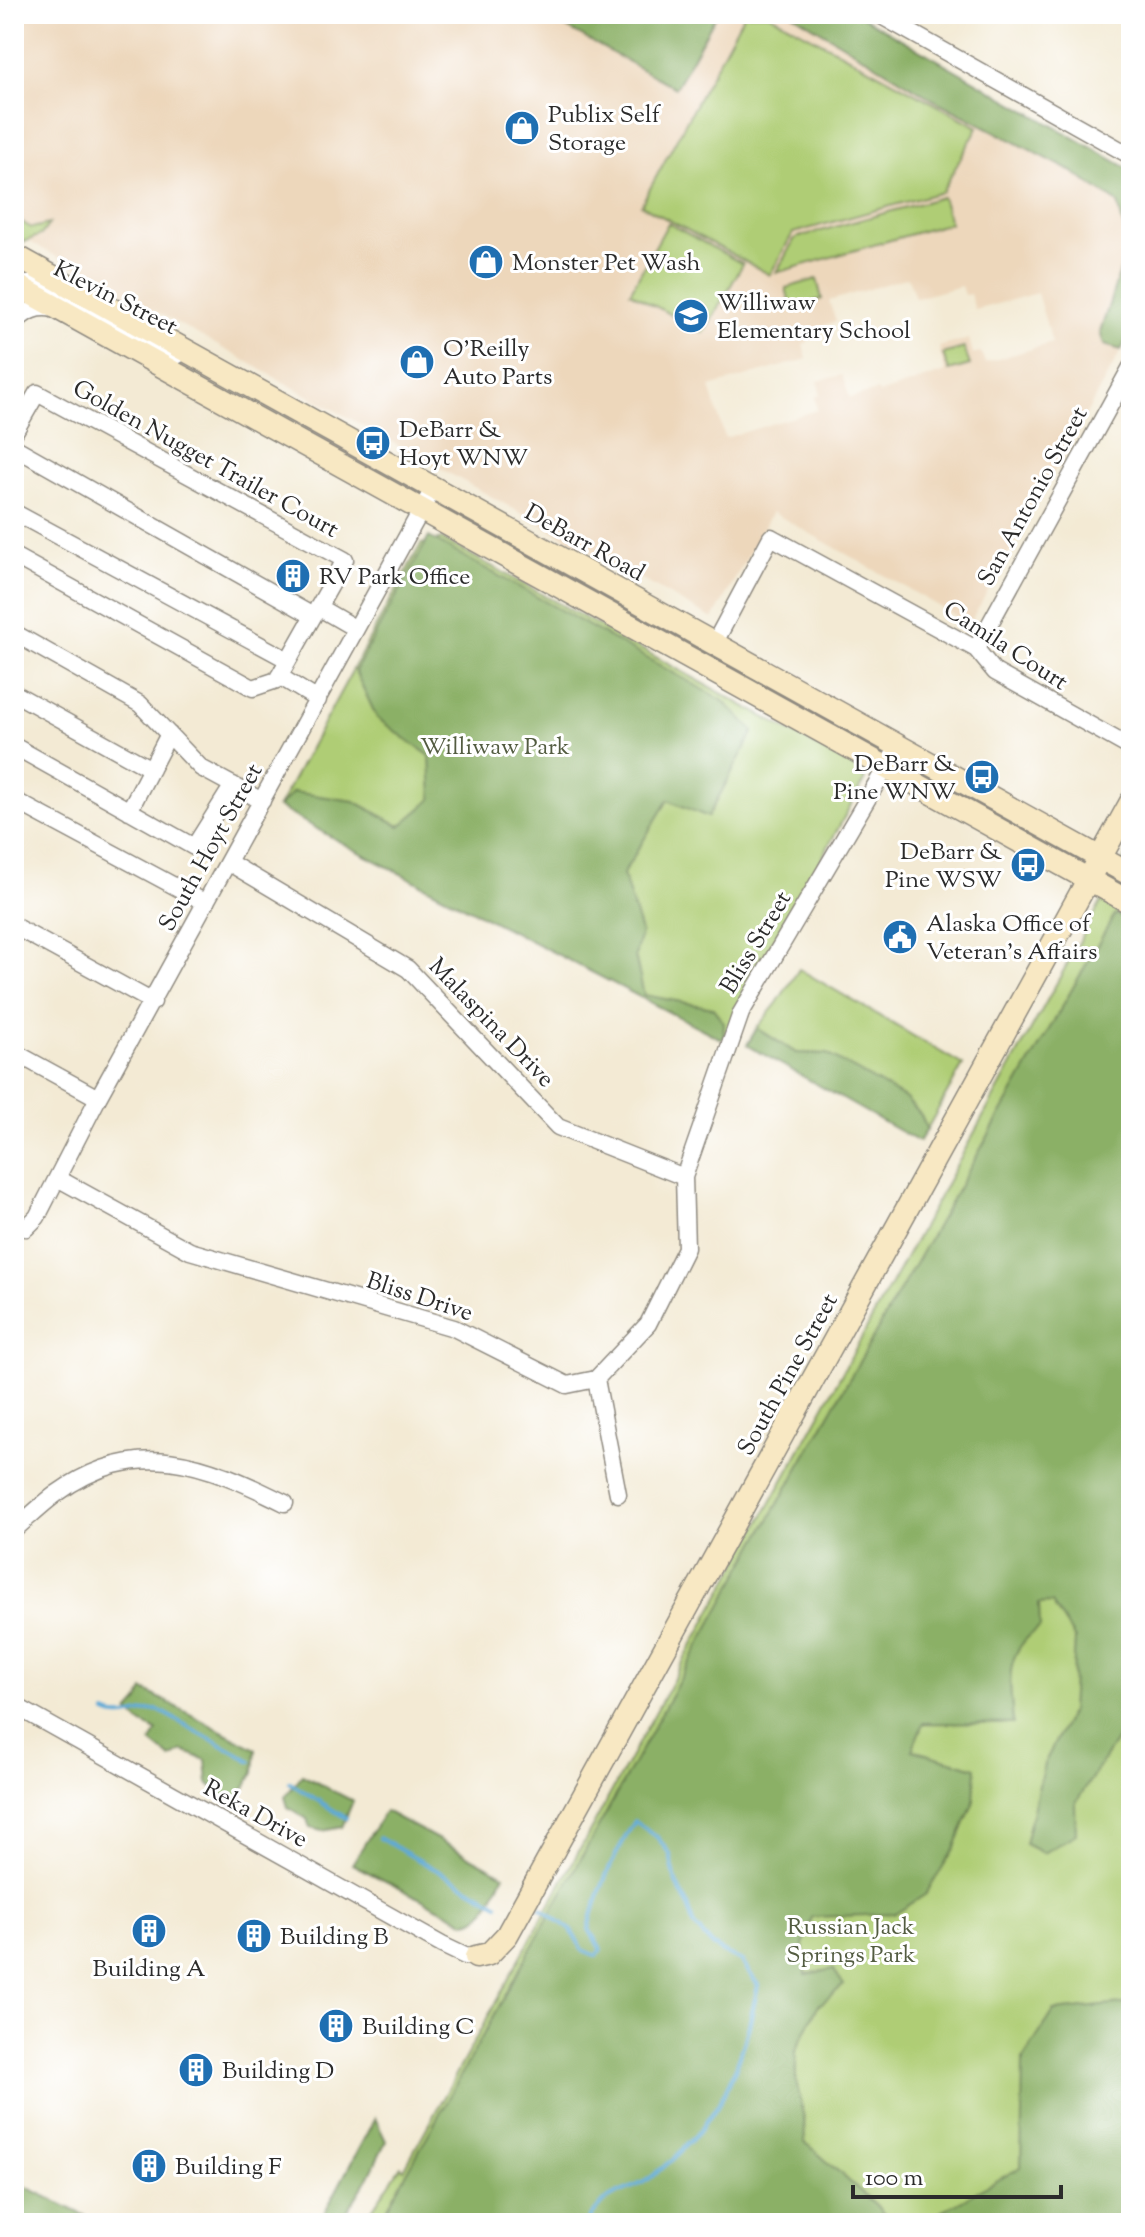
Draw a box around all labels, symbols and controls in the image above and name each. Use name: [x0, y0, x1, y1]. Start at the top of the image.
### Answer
place label: Publix Self Storage: [548, 99, 662, 161]
shop icon: Publix Self Storage: [503, 109, 541, 147]
shop icon: Monster Pet Wash: [467, 243, 505, 281]
place label: Monster Pet Wash: [512, 247, 701, 281]
street label: Klevin Street: [47, 253, 183, 345]
place label: Williwaw Elementary School: [717, 287, 911, 349]
school or university icon: Williwaw Elementary School: [672, 297, 710, 335]
place label: O'Reilly Auto Parts: [443, 333, 553, 395]
shop icon: O'Reilly Auto Parts: [398, 343, 436, 381]
street label: Golden Nugget Trailer Court: [66, 372, 344, 547]
street label: San Antonio Street: [970, 401, 1097, 593]
place label: DeBarr & Hoyt WNW: [399, 414, 528, 476]
bus stop icon: DeBarr & Hoyt WNW: [354, 424, 392, 462]
street label: DeBarr Road: [518, 497, 651, 591]
building icon: RV Park Office: [274, 557, 312, 595]
place label: RV Park Office: [319, 561, 471, 595]
street label: Camila Court: [936, 594, 1074, 700]
park label: Williwaw Park: [420, 731, 570, 765]
place label: DeBarr & Pine WNW: [833, 748, 956, 810]
street label: South Hoyt Street: [151, 758, 272, 938]
bus stop icon: DeBarr & Pine WNW: [963, 758, 1001, 796]
place label: DeBarr & Pine WSW: [885, 836, 1002, 898]
bus stop icon: DeBarr & Pine WSW: [1009, 846, 1047, 884]
street label: Bliss Street: [713, 885, 801, 1001]
place label: Alaska Office of Veteran's Affairs: [926, 908, 1097, 970]
public building icon: Alaska Office of Veteran's Affairs: [881, 918, 919, 956]
street label: Malaspina Drive: [420, 951, 561, 1096]
street label: Bliss Drive: [362, 1265, 477, 1331]
street label: South Pine Street: [730, 1288, 847, 1462]
street label: Reka Drive: [197, 1772, 313, 1857]
park label: Russian Jack Springs Park: [786, 1911, 916, 1973]
building icon: Building A: [130, 1912, 168, 1950]
building icon: Building B: [235, 1917, 273, 1955]
place label: Building B: [280, 1921, 388, 1955]
place label: Building A: [93, 1953, 206, 1987]
building icon: Building C: [317, 2007, 355, 2045]
place label: Building C: [362, 2011, 475, 2045]
building icon: Building D: [177, 2051, 215, 2089]
place label: Building D: [222, 2055, 334, 2089]
building icon: Building F: [130, 2147, 168, 2185]
scale bar: [853, 2149, 1061, 2199]
place label: Building F: [175, 2151, 282, 2185]
text: 100 m: [865, 2162, 923, 2196]

